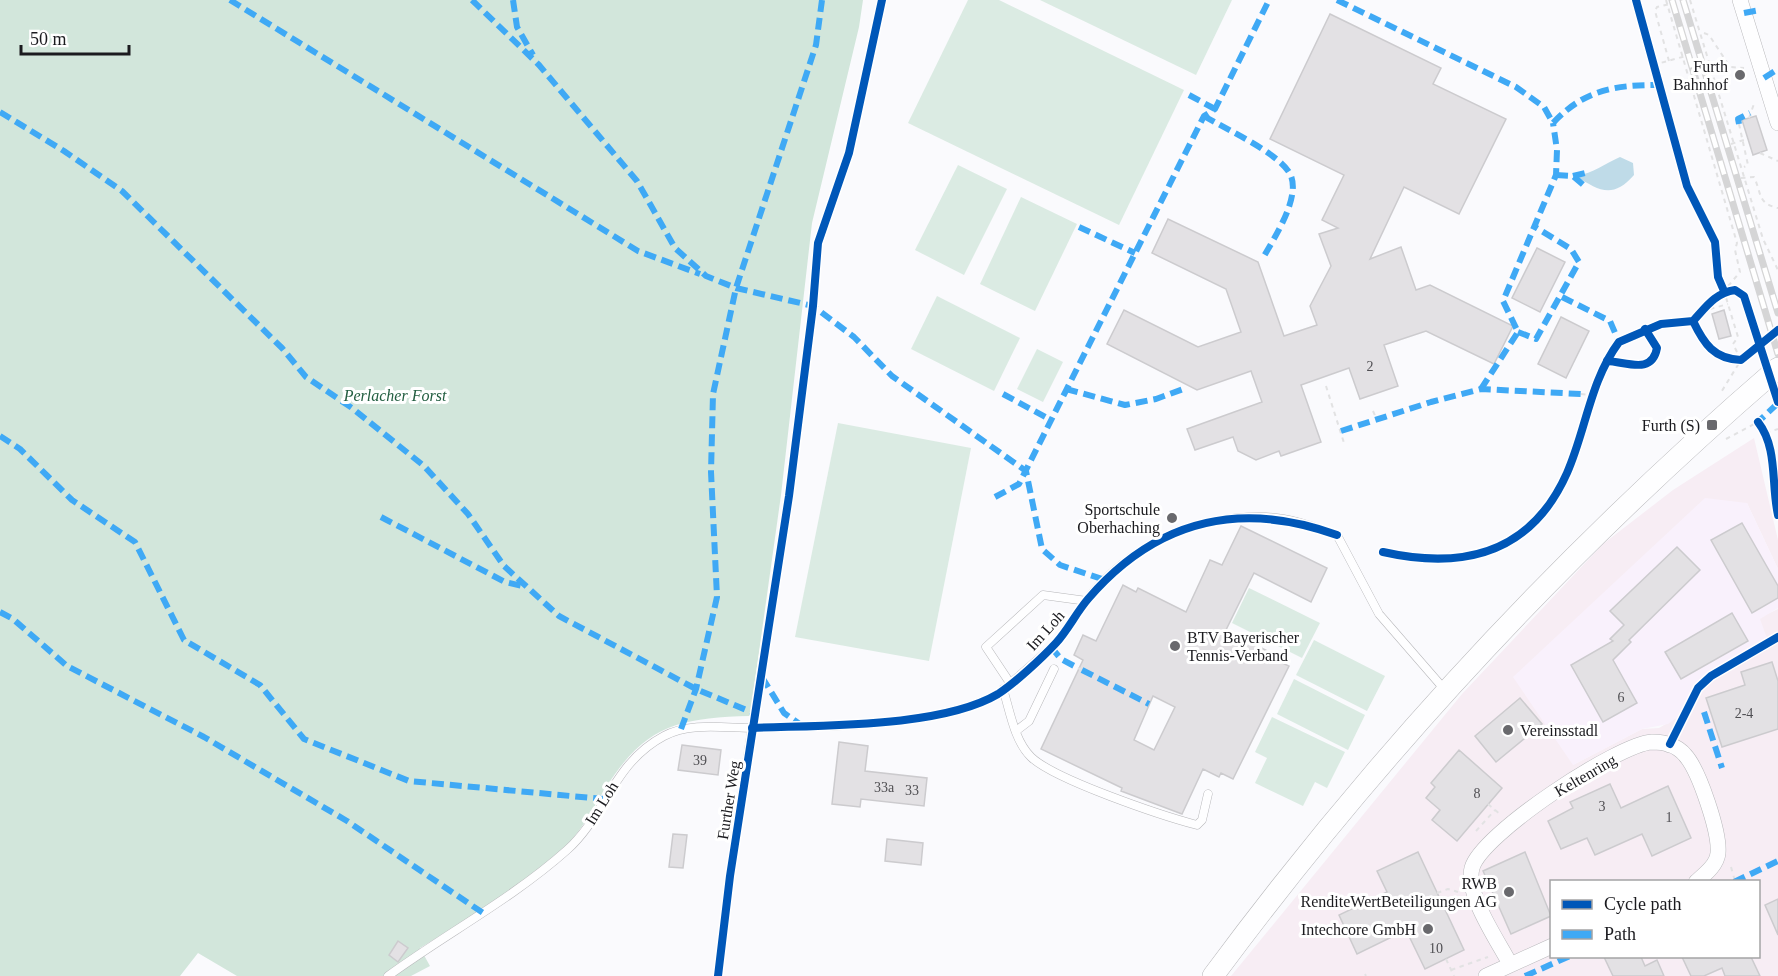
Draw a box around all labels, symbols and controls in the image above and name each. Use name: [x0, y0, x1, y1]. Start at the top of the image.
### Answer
scale bar: [21, 18, 129, 56]
text: 50 m: [30, 29, 67, 49]
place label: Furth Bahnhof: [1673, 58, 1729, 93]
marker: Furth Bahnhof: [1733, 68, 1747, 82]
house number: 2: [1367, 359, 1374, 374]
park label: Perlacher Forst: [343, 387, 447, 404]
place label: Furth (S): [1642, 417, 1700, 435]
marker: Furth (S): [1705, 418, 1719, 432]
place label: Sportschule Oberhaching: [1077, 501, 1160, 537]
marker: Sportschule Oberhaching: [1165, 511, 1179, 525]
street label: Im Loh: [1023, 607, 1068, 654]
place label: BTV Bayerischer Tennis-Verband: [1187, 629, 1300, 664]
marker: BTV Bayerischer Tennis-Verband: [1168, 639, 1182, 653]
house number: 6: [1618, 690, 1625, 705]
house number: 2-4: [1735, 706, 1753, 721]
place label: Vereinsstadl: [1520, 722, 1599, 739]
marker: Vereinsstadl: [1501, 723, 1515, 737]
street label: Keltenring: [1551, 751, 1620, 801]
house number: 39: [693, 753, 707, 768]
street label: Further Weg: [714, 759, 744, 841]
street label: Im Loh: [582, 779, 621, 828]
house number: 33a: [874, 780, 895, 795]
house number: 33: [905, 783, 919, 798]
house number: 8: [1474, 786, 1481, 801]
house number: 3: [1599, 799, 1606, 814]
house number: 1: [1666, 810, 1673, 825]
place label: RWB RenditeWertBeteiligungen AG: [1301, 875, 1497, 911]
legend: [1550, 880, 1760, 958]
marker: RWB RenditeWertBeteiligungen AG: [1502, 885, 1516, 899]
text: Cycle path: [1604, 894, 1681, 914]
place label: Intechcore GmbH: [1301, 921, 1416, 938]
marker: Intechcore GmbH: [1421, 922, 1435, 936]
text: Path: [1604, 924, 1636, 944]
house number: 10: [1429, 941, 1443, 956]

